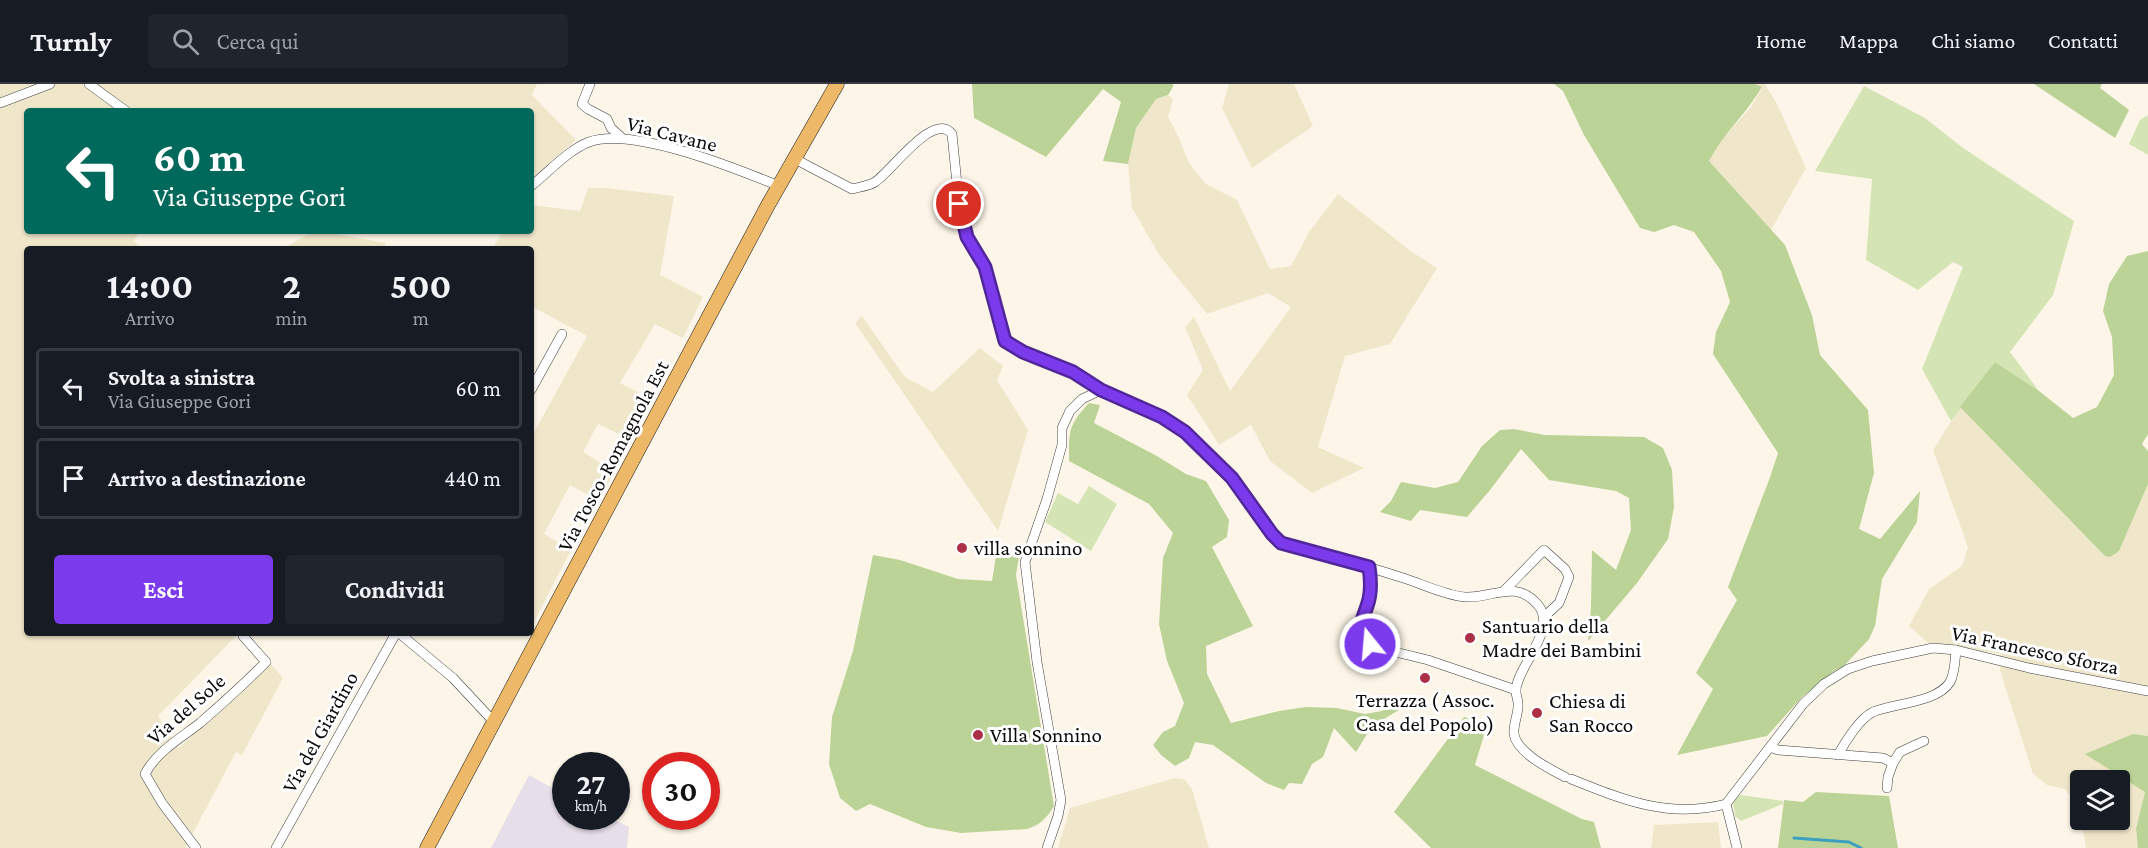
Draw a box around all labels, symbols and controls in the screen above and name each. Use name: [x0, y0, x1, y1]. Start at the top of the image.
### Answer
search box: [148, 14, 568, 68]
icon: search: [169, 25, 202, 58]
text: Turnly: [30, 26, 112, 57]
text: Cerca qui: [217, 29, 299, 54]
text: Home: [1756, 29, 1806, 53]
text: Mappa: [1839, 29, 1898, 53]
text: Chi siamo: [1931, 29, 2015, 53]
text: Contatti: [2048, 29, 2118, 53]
street label: Via Cavane: [624, 111, 720, 157]
icon: left: [54, 132, 132, 210]
text: 60 m: [153, 133, 245, 180]
pin: [933, 178, 984, 229]
text: Via Giuseppe Gori: [153, 182, 346, 212]
icon: arrive: [942, 187, 975, 220]
text: 14:00: [106, 266, 193, 306]
text: 2: [282, 266, 301, 306]
text: 500: [390, 266, 451, 306]
text: Arrivo: [125, 307, 175, 329]
text: min: [276, 307, 308, 329]
text: m: [413, 307, 429, 329]
street label: Via Tosco-Romagnola Est: [552, 355, 674, 556]
text: Svolta a sinistra: [108, 365, 255, 390]
icon: left: [57, 372, 90, 405]
text: 60 m: [456, 376, 501, 401]
text: Via Giuseppe Gori: [108, 390, 251, 412]
icon: arrive: [57, 462, 90, 495]
text: Arrivo a destinazione: [108, 466, 306, 491]
text: 440 m: [444, 466, 501, 491]
place label: villa sonnino: [973, 536, 1082, 560]
marker: villa sonnino: [955, 541, 969, 555]
button: Esci: [54, 555, 273, 624]
button: Condividi: [285, 555, 504, 624]
position arrow: [1338, 612, 1402, 676]
place label: Santuario della Madre dei Bambini: [1482, 614, 1642, 662]
street label: Via Francesco Sforza: [1949, 621, 2121, 680]
marker: Santuario della Madre dei Bambini: [1463, 631, 1477, 645]
street label: Via del Giardino: [277, 667, 363, 797]
street label: Via del Sole: [142, 669, 230, 749]
marker: Terrazza ( Assoc. Casa del Popolo): [1418, 671, 1432, 685]
place label: Terrazza ( Assoc. Casa del Popolo): [1355, 688, 1495, 736]
place label: Chiesa di San Rocco: [1549, 689, 1633, 737]
marker: Chiesa di San Rocco: [1530, 706, 1544, 720]
place label: Villa Sonnino: [990, 723, 1102, 747]
marker: Villa Sonnino: [971, 728, 985, 742]
speed limit sign: 30: [642, 752, 720, 830]
text: 27: [576, 767, 606, 800]
map controls: [2070, 770, 2130, 830]
button: layers: [2070, 770, 2130, 830]
text: km/h: [575, 798, 607, 814]

